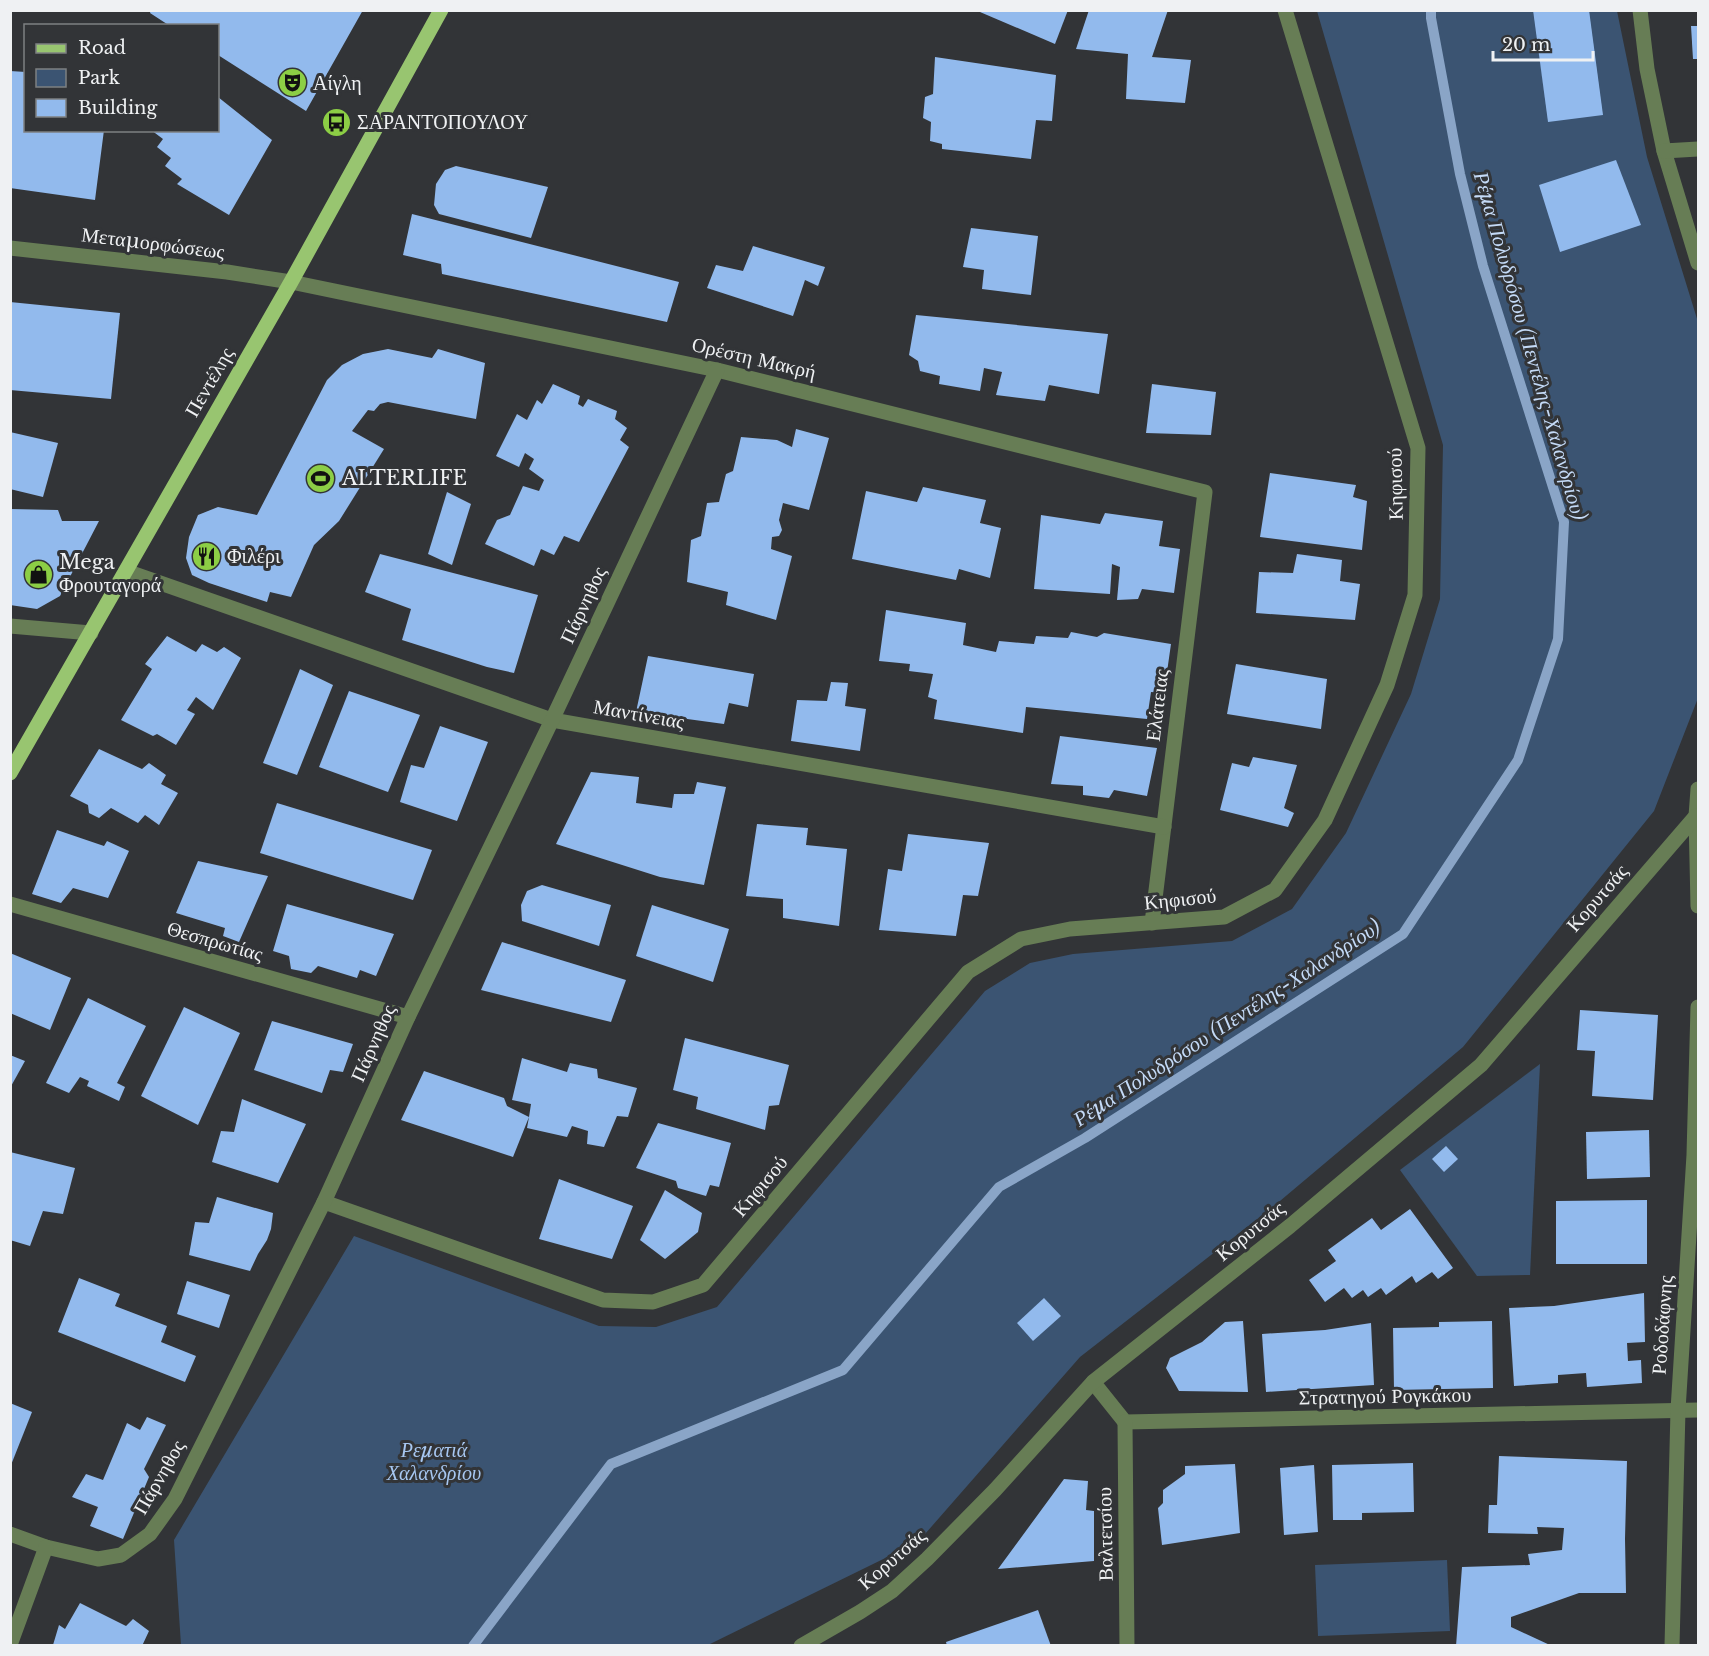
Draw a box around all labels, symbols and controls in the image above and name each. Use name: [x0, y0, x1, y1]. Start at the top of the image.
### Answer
legend: [24, 24, 219, 132]
scale bar: [1493, 24, 1594, 62]
text: 20 m: [1502, 34, 1550, 56]
text: Road: [78, 37, 126, 59]
text: Park: [78, 67, 120, 89]
theatre icon: Αίγλη: [276, 67, 308, 99]
place label: Αίγλη: [313, 71, 362, 95]
text: Building: [78, 97, 157, 119]
bus stop icon: ΣΑΡΑΝΤΟΠΟΥΛΟΥ: [320, 106, 352, 138]
place label: ΣΑΡΑΝΤΟΠΟΥΛΟΥ: [357, 110, 528, 134]
water label: Ρέμα Πολυδρόσου (Πεντέλης-Χαλανδρίου): [1467, 168, 1592, 523]
street label: Μεταμορφώσεως: [80, 222, 226, 264]
street label: Ορέστη Μακρή: [690, 332, 818, 384]
street label: Πεντέλης: [180, 343, 238, 421]
street label: Κηφισού: [1382, 447, 1408, 520]
sports icon: ALTERLIFE: [305, 462, 337, 494]
place label: ALTERLIFE: [341, 466, 467, 490]
restaurant icon: Φιλέρι: [190, 540, 222, 572]
place label: Φιλέρι: [227, 544, 281, 568]
place label: Mega Φρουταγορά: [59, 550, 162, 597]
shop icon: Mega Φρουταγορά: [22, 558, 54, 590]
street label: Πάρνηθος: [555, 563, 611, 647]
street label: Ελάτειας: [1141, 667, 1173, 742]
street label: Μαντίνειας: [592, 694, 686, 734]
street label: Κορυτσάς: [1561, 859, 1633, 937]
street label: Κηφισού: [1143, 883, 1217, 915]
water label: Ρέμα Πολυδρόσου (Πεντέλης-Χαλανδρίου): [1067, 914, 1386, 1133]
street label: Θεσπρωτίας: [164, 916, 266, 966]
street label: Πάρνηθος: [345, 1001, 401, 1085]
street label: Κηφισού: [728, 1150, 793, 1221]
street label: Κορυτσάς: [1211, 1196, 1289, 1266]
street label: Ροδοδάφνης: [1647, 1275, 1677, 1375]
street label: Στρατηγού Ρογκάκου: [1298, 1382, 1472, 1410]
street label: Πάρνηθος: [128, 1435, 190, 1518]
park label: Ρεματιά Χαλανδρίου: [386, 1438, 481, 1485]
street label: Βαλτετσίου: [1092, 1487, 1118, 1581]
street label: Κορυτσάς: [853, 1523, 931, 1595]

